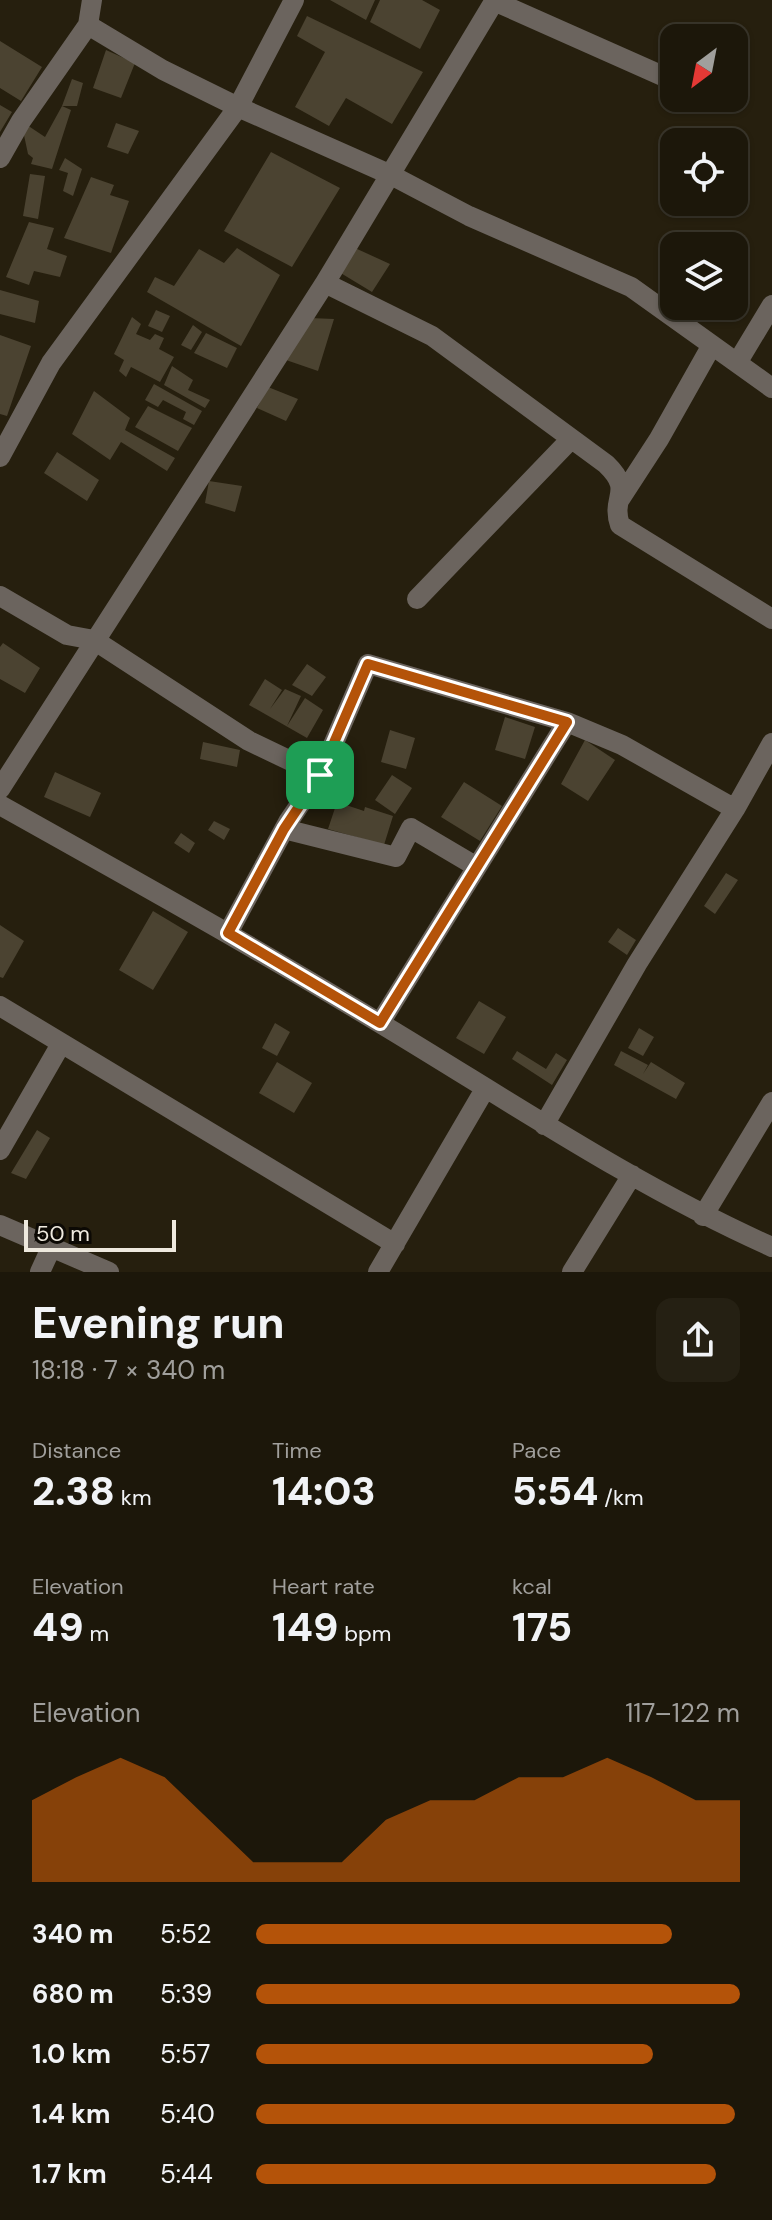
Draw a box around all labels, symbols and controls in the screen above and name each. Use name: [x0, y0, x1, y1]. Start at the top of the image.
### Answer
north arrow: [660, 24, 748, 112]
map controls: [660, 24, 748, 320]
button: locate: [660, 128, 748, 216]
button: layers: [660, 232, 748, 320]
pin: [286, 741, 354, 809]
icon: arrive: [298, 753, 342, 797]
scale bar: [24, 1216, 176, 1252]
text: 50 m: [36, 1219, 90, 1248]
text: Evening run: [32, 1294, 285, 1352]
button: share: [656, 1298, 740, 1382]
text: 18:18 · 7 × 340 m: [32, 1353, 225, 1387]
text: Distance: [32, 1436, 121, 1465]
text: Time: [272, 1436, 322, 1465]
text: Pace: [512, 1436, 561, 1465]
text: 2.38: [32, 1465, 115, 1517]
text: 14:03: [272, 1465, 376, 1517]
text: 5:54: [512, 1465, 598, 1517]
text: km: [115, 1483, 152, 1512]
text: /km: [598, 1483, 644, 1512]
text: Elevation: [32, 1572, 124, 1601]
text: Heart rate: [272, 1572, 375, 1601]
text: kcal: [512, 1572, 552, 1601]
text: 49: [32, 1601, 84, 1653]
text: 149: [272, 1601, 338, 1653]
text: 175: [512, 1601, 572, 1653]
text: m: [84, 1619, 109, 1648]
text: bpm: [338, 1619, 391, 1648]
text: Elevation: [32, 1696, 140, 1730]
text: 117–122 m: [625, 1696, 740, 1730]
text: 340 m: [32, 1917, 113, 1951]
text: 5:52: [160, 1917, 212, 1951]
text: 680 m: [32, 1977, 114, 2011]
text: 5:39: [160, 1977, 212, 2011]
text: 1.0 km: [32, 2037, 111, 2071]
text: 5:57: [160, 2037, 210, 2071]
text: 1.4 km: [32, 2097, 111, 2131]
text: 5:40: [160, 2097, 215, 2131]
text: 1.7 km: [32, 2157, 107, 2191]
text: 5:44: [160, 2157, 213, 2191]

